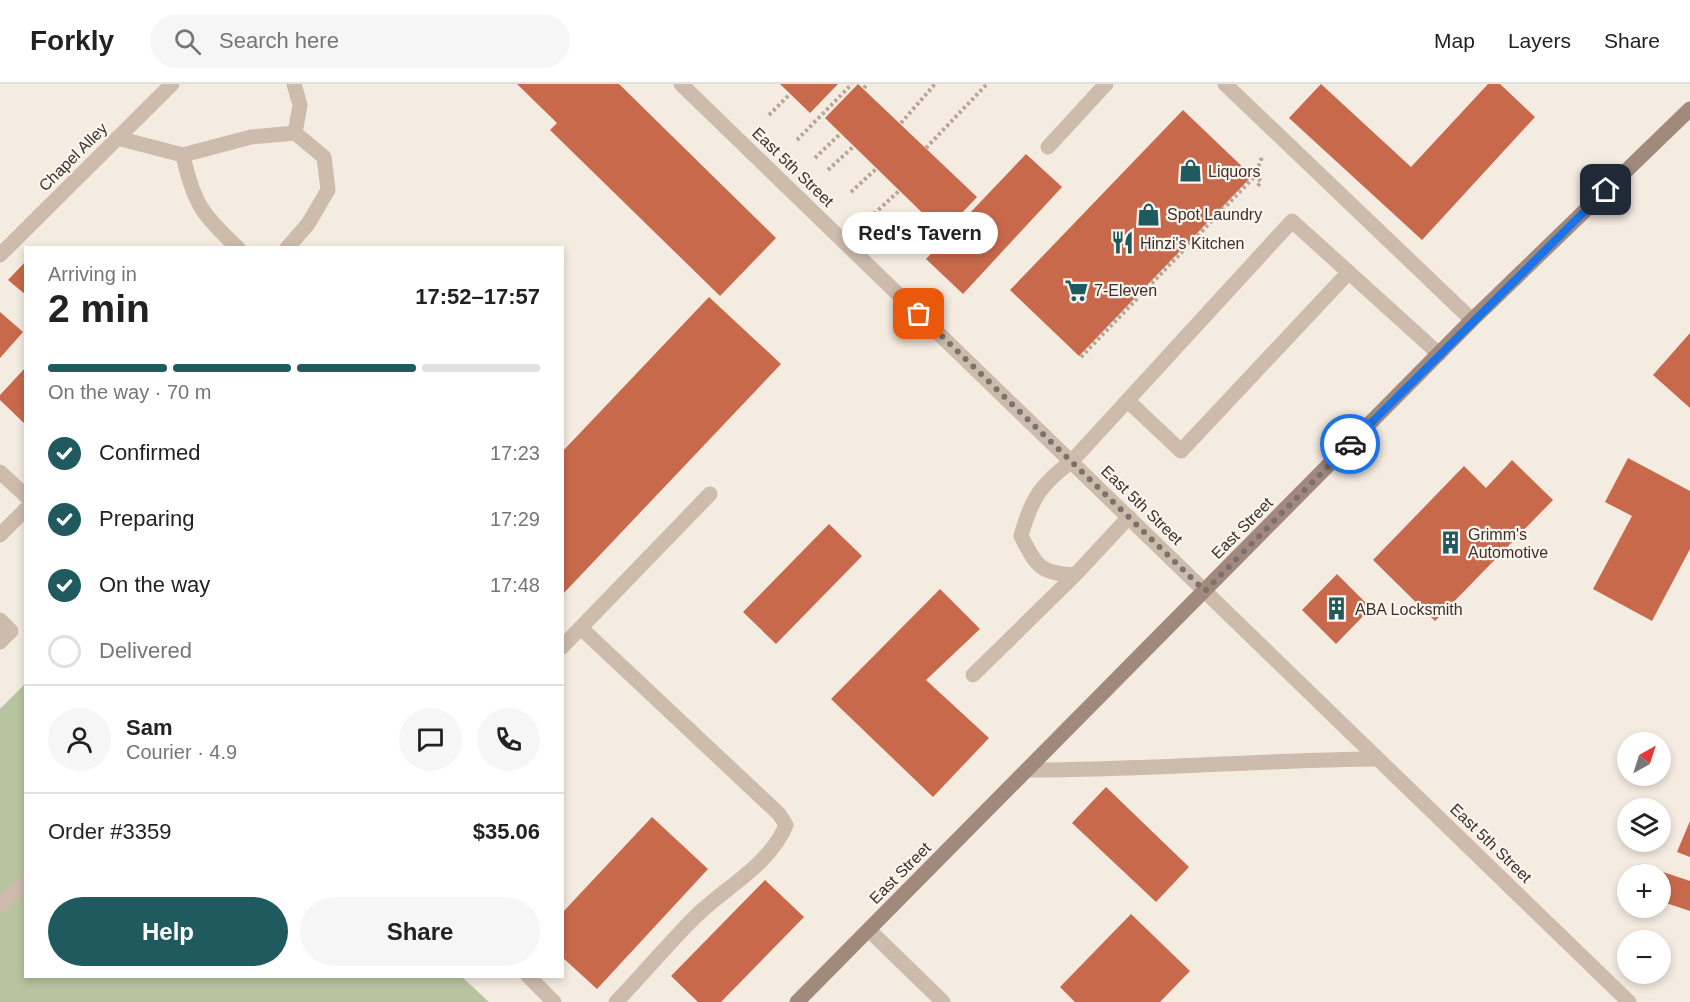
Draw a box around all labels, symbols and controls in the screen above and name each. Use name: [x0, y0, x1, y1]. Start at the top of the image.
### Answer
search box: [150, 14, 570, 68]
text: Forkly: [30, 25, 114, 56]
icon: search: [171, 25, 204, 58]
text: Search here: [219, 28, 339, 53]
text: Map: [1434, 29, 1475, 52]
text: Layers: [1508, 29, 1571, 52]
text: Share: [1604, 29, 1660, 52]
street label: Chapel Alley: [36, 120, 110, 194]
street label: East 5th Street: [749, 124, 837, 210]
shop icon: Liquors: [1177, 158, 1203, 184]
place label: Liquors: [1208, 163, 1260, 180]
pin: [1580, 164, 1631, 215]
icon: home: [1589, 173, 1622, 206]
shop icon: Spot Laundry: [1136, 201, 1162, 227]
place label: Spot Laundry: [1167, 206, 1262, 223]
callout: Red's Tavern: [841, 212, 997, 254]
text: Red's Tavern: [858, 222, 982, 244]
restaurant icon: Hinzi's Kitchen: [1109, 230, 1135, 256]
place label: Hinzi's Kitchen: [1140, 235, 1244, 252]
text: Arriving in: [48, 263, 137, 285]
supermarket icon: 7-Eleven: [1063, 277, 1089, 303]
place label: 7-Eleven: [1094, 282, 1157, 299]
text: 17:52–17:57: [415, 284, 540, 309]
text: 2 min: [48, 287, 150, 330]
pin: [893, 288, 944, 339]
icon: bag: [902, 297, 935, 330]
text: On the way · 70 m: [48, 381, 211, 403]
courier: [1320, 414, 1380, 474]
icon: car: [1334, 428, 1367, 461]
icon: check: [48, 437, 81, 470]
text: Confirmed: [99, 440, 200, 465]
text: 17:23: [490, 442, 540, 464]
street label: East 5th Street: [1098, 462, 1186, 548]
street label: East Street: [1208, 494, 1276, 562]
icon: check: [48, 503, 81, 536]
text: Preparing: [99, 506, 194, 531]
text: 17:29: [490, 508, 540, 530]
place label: Grimm's Automotive: [1468, 526, 1548, 561]
building icon: Grimm's Automotive: [1437, 530, 1463, 556]
icon: check: [48, 569, 81, 602]
text: On the way: [99, 572, 210, 597]
text: 17:48: [490, 574, 540, 596]
building icon: ABA Locksmith: [1324, 596, 1350, 622]
place label: ABA Locksmith: [1355, 601, 1463, 618]
text: Delivered: [99, 638, 192, 663]
button: person: [48, 708, 111, 771]
button: chat: [399, 708, 462, 771]
button: phone: [477, 708, 540, 771]
text: Sam: [126, 715, 172, 740]
north arrow: [1617, 732, 1671, 786]
map controls: [1617, 732, 1671, 984]
text: Courier · 4.9: [126, 741, 237, 763]
button: layers: [1617, 798, 1671, 852]
street label: East 5th Street: [1447, 800, 1535, 886]
text: Order #3359: [48, 819, 172, 844]
text: $35.06: [473, 819, 540, 844]
street label: East Street: [866, 839, 934, 907]
button: +: [1617, 864, 1671, 918]
button: Help: [48, 897, 288, 966]
button: Share: [300, 897, 540, 966]
button: −: [1617, 930, 1671, 984]

